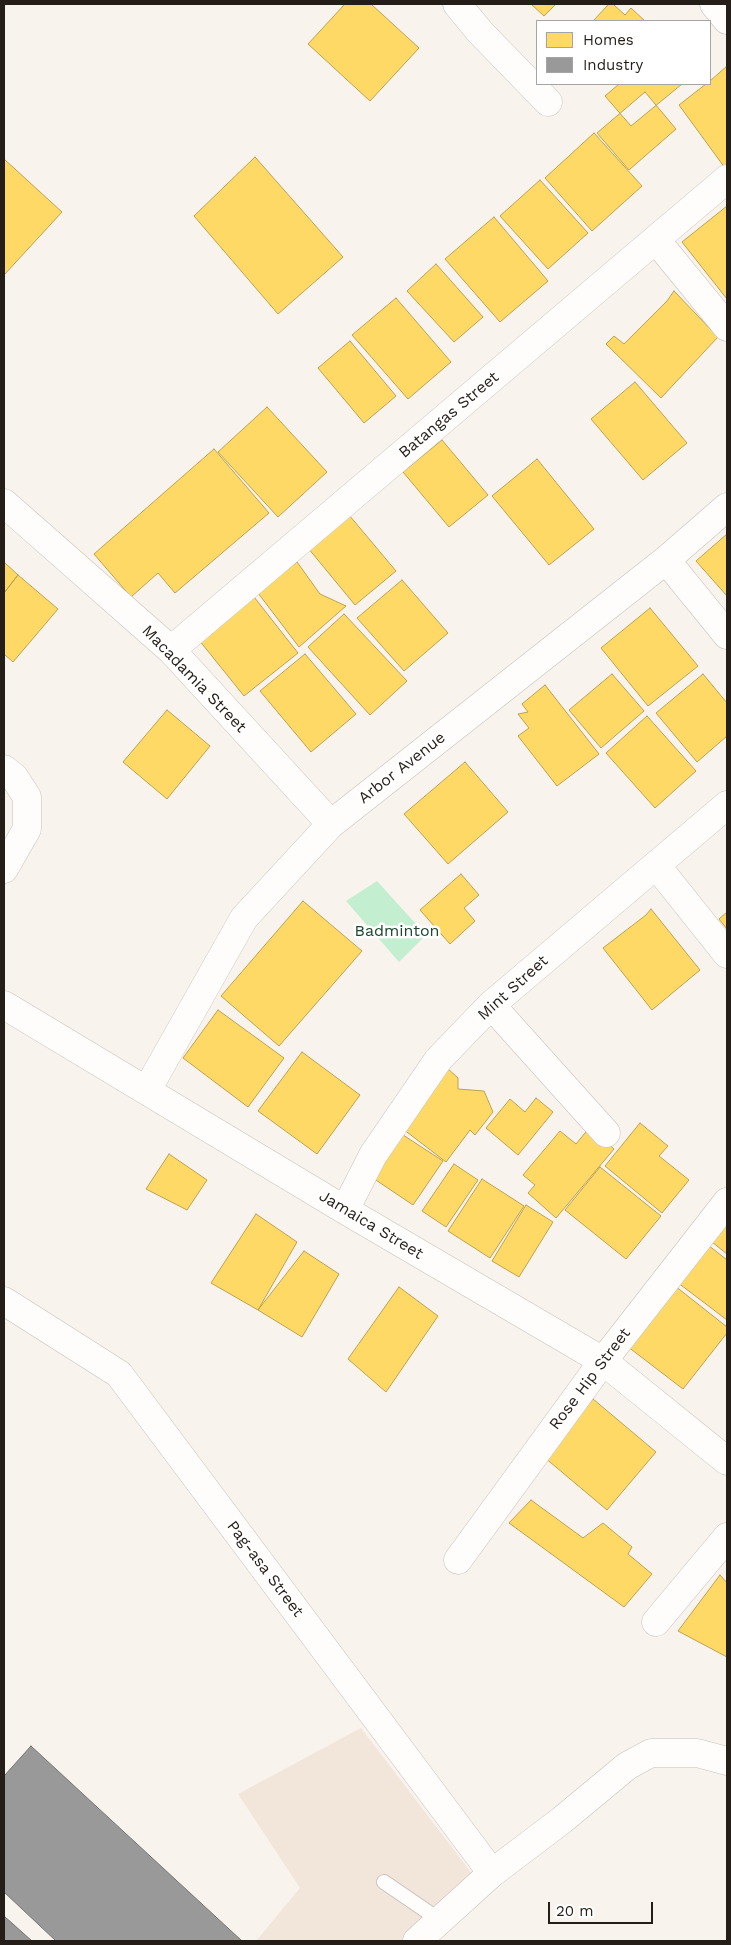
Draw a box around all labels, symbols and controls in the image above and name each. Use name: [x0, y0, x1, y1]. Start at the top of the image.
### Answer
legend: [536, 20, 711, 85]
text: Homes: [583, 31, 634, 49]
text: Industry: [583, 56, 643, 74]
street label: Batangas Street: [395, 368, 503, 462]
street label: Macadamia Street: [138, 621, 250, 737]
street label: Arbor Avenue: [355, 728, 449, 808]
park label: Badminton: [354, 921, 440, 941]
street label: Mint Street: [474, 951, 552, 1025]
street label: Jamaica Street: [315, 1186, 427, 1264]
street label: Rose Hip Street: [545, 1324, 635, 1434]
street label: Pag-asa Street: [223, 1517, 307, 1621]
scale bar: [551, 1892, 656, 1924]
text: 20 m: [556, 1902, 594, 1920]

